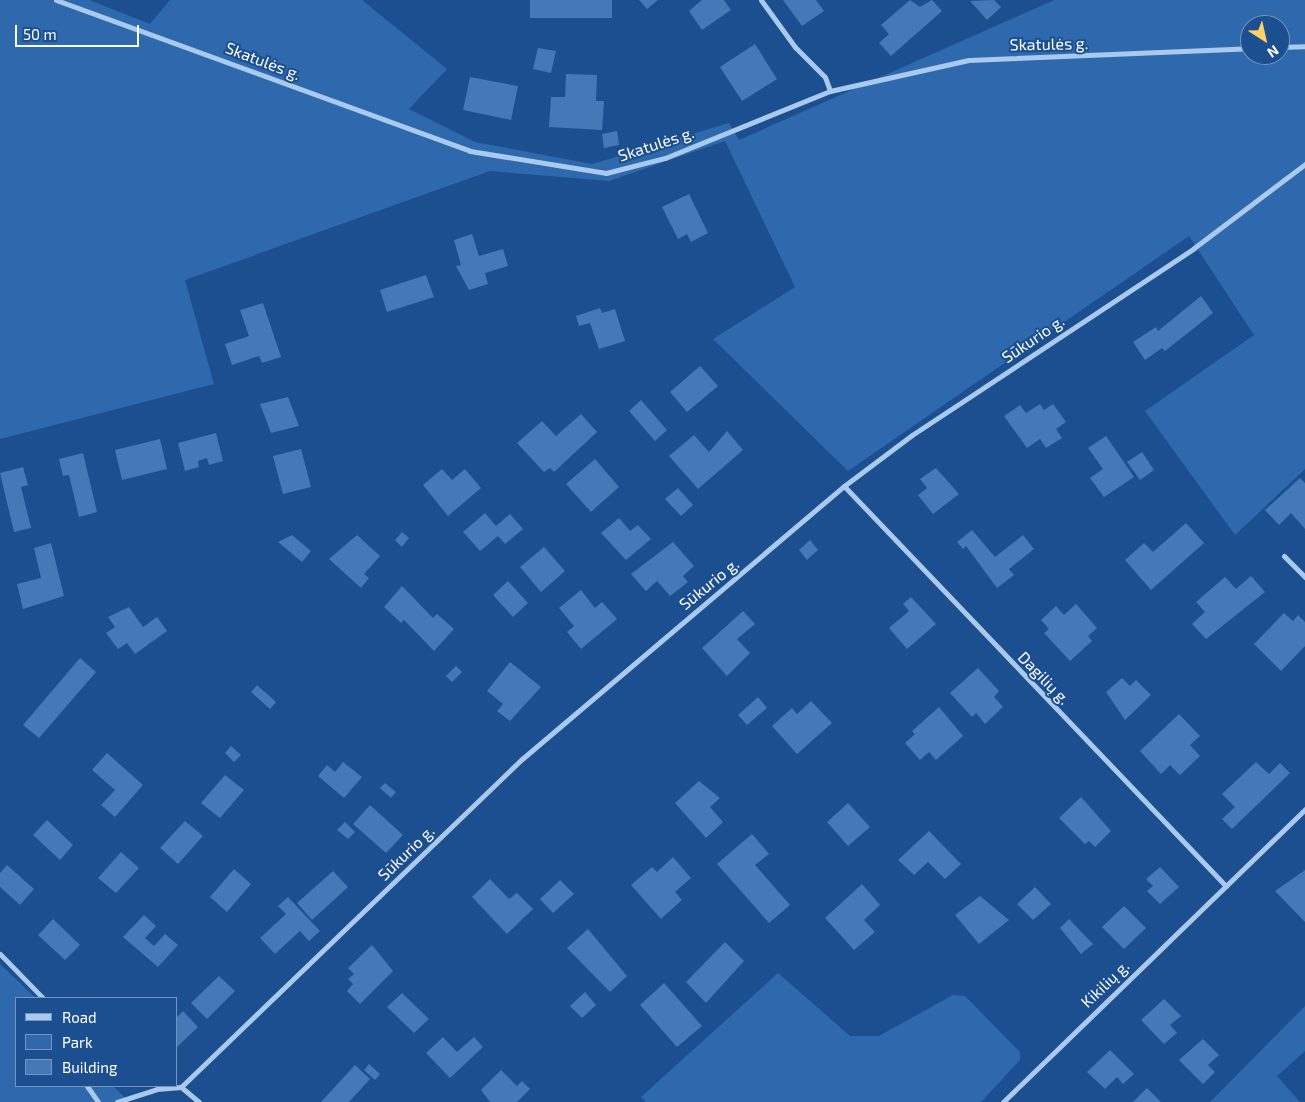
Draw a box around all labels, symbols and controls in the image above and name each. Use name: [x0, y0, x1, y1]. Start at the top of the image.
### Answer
scale bar: [18, 15, 141, 47]
north arrow: [1240, 15, 1290, 65]
text: 50 m: [23, 25, 57, 43]
street label: Skatulės g.: [1009, 34, 1089, 54]
street label: Skatulės g.: [223, 38, 303, 84]
text: N: [1264, 42, 1282, 62]
street label: Skatulės g.: [616, 123, 696, 165]
street label: Sūkurio g.: [998, 311, 1068, 367]
street label: Sūkurio g.: [675, 554, 743, 614]
street label: Dagilių g.: [1014, 647, 1074, 709]
street label: Sūkurio g.: [374, 821, 438, 885]
street label: Kikilių g.: [1077, 956, 1133, 1012]
legend: [15, 997, 178, 1087]
text: Road: [62, 1008, 97, 1026]
text: Park: [62, 1033, 93, 1051]
text: Building: [62, 1058, 117, 1076]

